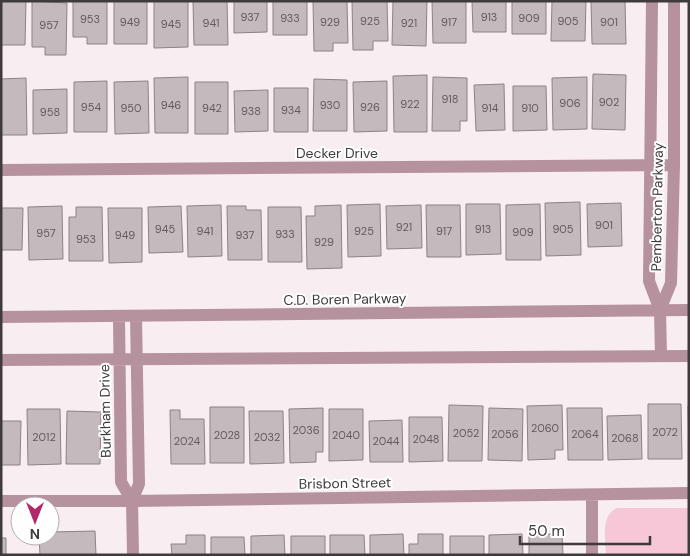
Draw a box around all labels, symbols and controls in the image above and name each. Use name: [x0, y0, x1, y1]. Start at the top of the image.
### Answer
house number: 937: [241, 10, 260, 24]
house number: 913: [481, 10, 497, 24]
house number: 933: [280, 11, 300, 25]
house number: 909: [518, 11, 540, 25]
house number: 953: [80, 12, 100, 26]
house number: 925: [360, 14, 380, 28]
house number: 905: [557, 14, 579, 28]
house number: 949: [120, 15, 140, 29]
house number: 929: [320, 15, 340, 29]
house number: 917: [441, 15, 457, 29]
house number: 901: [600, 15, 618, 29]
house number: 941: [202, 16, 220, 30]
house number: 921: [401, 16, 417, 30]
house number: 945: [161, 17, 181, 31]
house number: 957: [39, 18, 59, 32]
house number: 918: [442, 92, 458, 106]
house number: 902: [599, 95, 619, 109]
house number: 906: [559, 96, 581, 110]
house number: 922: [400, 97, 420, 111]
house number: 946: [161, 98, 181, 112]
house number: 930: [320, 98, 340, 112]
house number: 954: [81, 100, 101, 114]
house number: 926: [360, 100, 380, 114]
house number: 950: [120, 101, 142, 115]
house number: 942: [202, 101, 222, 115]
house number: 914: [482, 101, 499, 115]
house number: 910: [521, 101, 539, 115]
house number: 934: [281, 103, 301, 117]
house number: 938: [241, 104, 261, 118]
house number: 958: [40, 105, 60, 119]
street label: Pemberton Parkway: [647, 142, 667, 271]
street label: Decker Drive: [296, 144, 378, 162]
house number: 901: [595, 218, 613, 232]
house number: 921: [396, 220, 412, 234]
house number: 945: [155, 222, 175, 236]
house number: 913: [475, 222, 491, 236]
house number: 905: [552, 222, 574, 236]
house number: 941: [196, 224, 214, 238]
house number: 925: [354, 224, 374, 238]
house number: 917: [436, 224, 452, 238]
house number: 909: [512, 225, 534, 239]
house number: 957: [36, 226, 56, 240]
house number: 933: [275, 227, 295, 241]
house number: 949: [115, 228, 135, 242]
house number: 937: [236, 228, 255, 242]
house number: 953: [76, 232, 96, 246]
house number: 929: [314, 235, 334, 249]
street label: C.D. Boren Parkway: [283, 289, 407, 309]
street label: Burkham Drive: [95, 364, 115, 458]
house number: 2060: [531, 421, 559, 435]
house number: 2036: [292, 423, 320, 437]
house number: 2072: [652, 425, 678, 439]
house number: 2052: [453, 426, 479, 440]
house number: 2056: [491, 427, 519, 441]
house number: 2064: [571, 427, 599, 441]
house number: 2028: [214, 428, 240, 442]
house number: 2040: [332, 428, 360, 442]
house number: 2012: [32, 430, 56, 444]
house number: 2032: [254, 430, 280, 444]
house number: 2068: [611, 431, 639, 445]
house number: 2048: [412, 432, 440, 446]
house number: 2024: [174, 434, 201, 448]
house number: 2044: [372, 434, 400, 448]
street label: Brisbon Street: [299, 473, 391, 493]
north arrow: [10, 496, 60, 546]
scale bar: [520, 514, 650, 546]
text: 50 m: [528, 521, 565, 541]
text: N: [30, 525, 40, 543]

